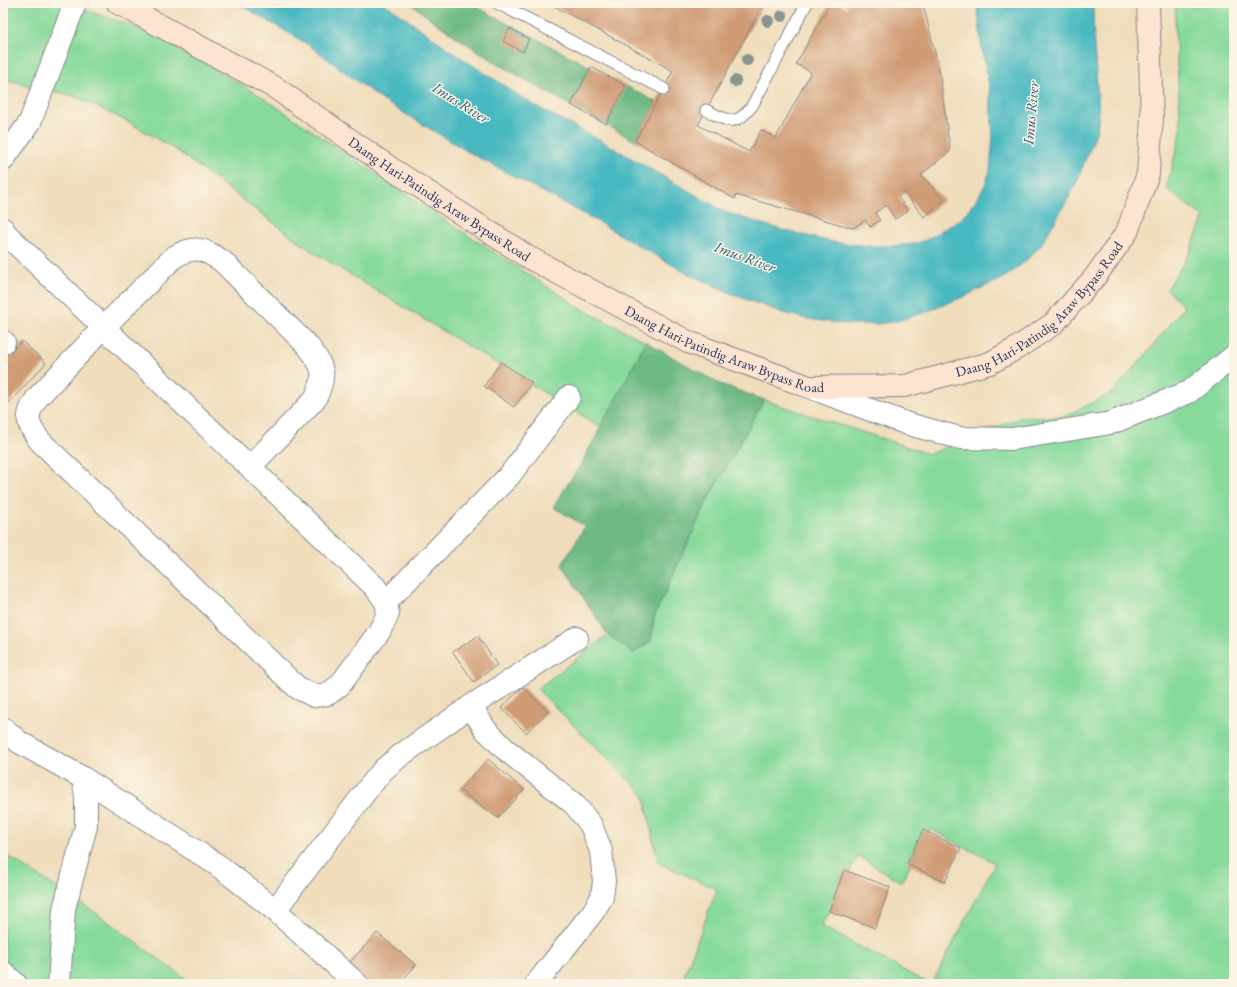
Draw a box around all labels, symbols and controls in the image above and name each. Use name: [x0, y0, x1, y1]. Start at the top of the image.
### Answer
water label: Imus River: [428, 77, 494, 128]
water label: Imus River: [1018, 79, 1043, 147]
street label: Daang Hari-Patindig Araw Bypass Road: [345, 132, 535, 266]
water label: Imus River: [711, 236, 780, 277]
street label: Daang Hari-Patindig Araw Bypass Road: [953, 237, 1127, 381]
street label: Daang Hari-Patindig Araw Bypass Road: [622, 301, 825, 396]

